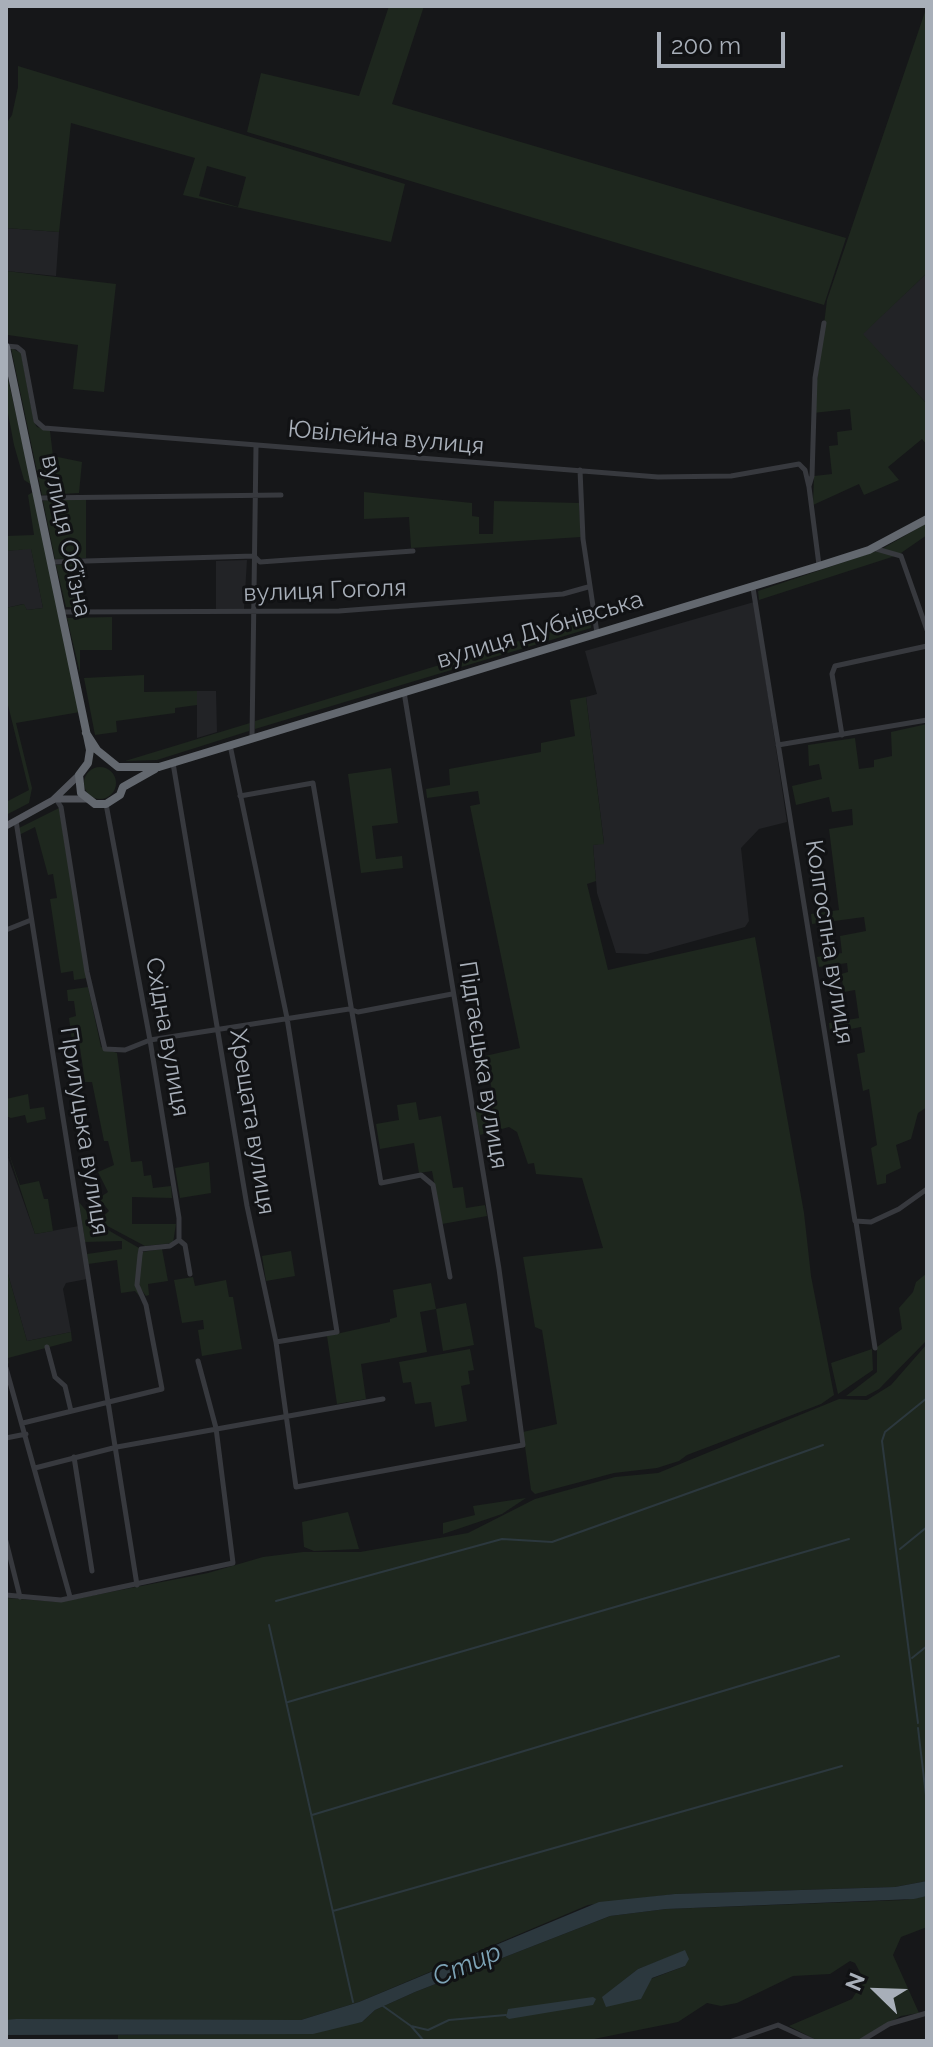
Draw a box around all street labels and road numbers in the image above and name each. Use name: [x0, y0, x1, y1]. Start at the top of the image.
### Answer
street label: Ювілейна вулиця: [287, 415, 485, 461]
street label: вулиця Об’їзна: [35, 453, 97, 619]
street label: вулиця Гоголя: [243, 574, 407, 608]
street label: вулиця Дубнівська: [433, 585, 647, 675]
street label: Колгоспна вулиця: [799, 838, 859, 1046]
street label: Східна вулиця: [139, 955, 195, 1119]
street label: Підгаєцька вулиця: [452, 959, 514, 1171]
street label: Прилуцька вулиця: [53, 1025, 115, 1237]
street label: Хрещата вулиця: [223, 1027, 281, 1217]

